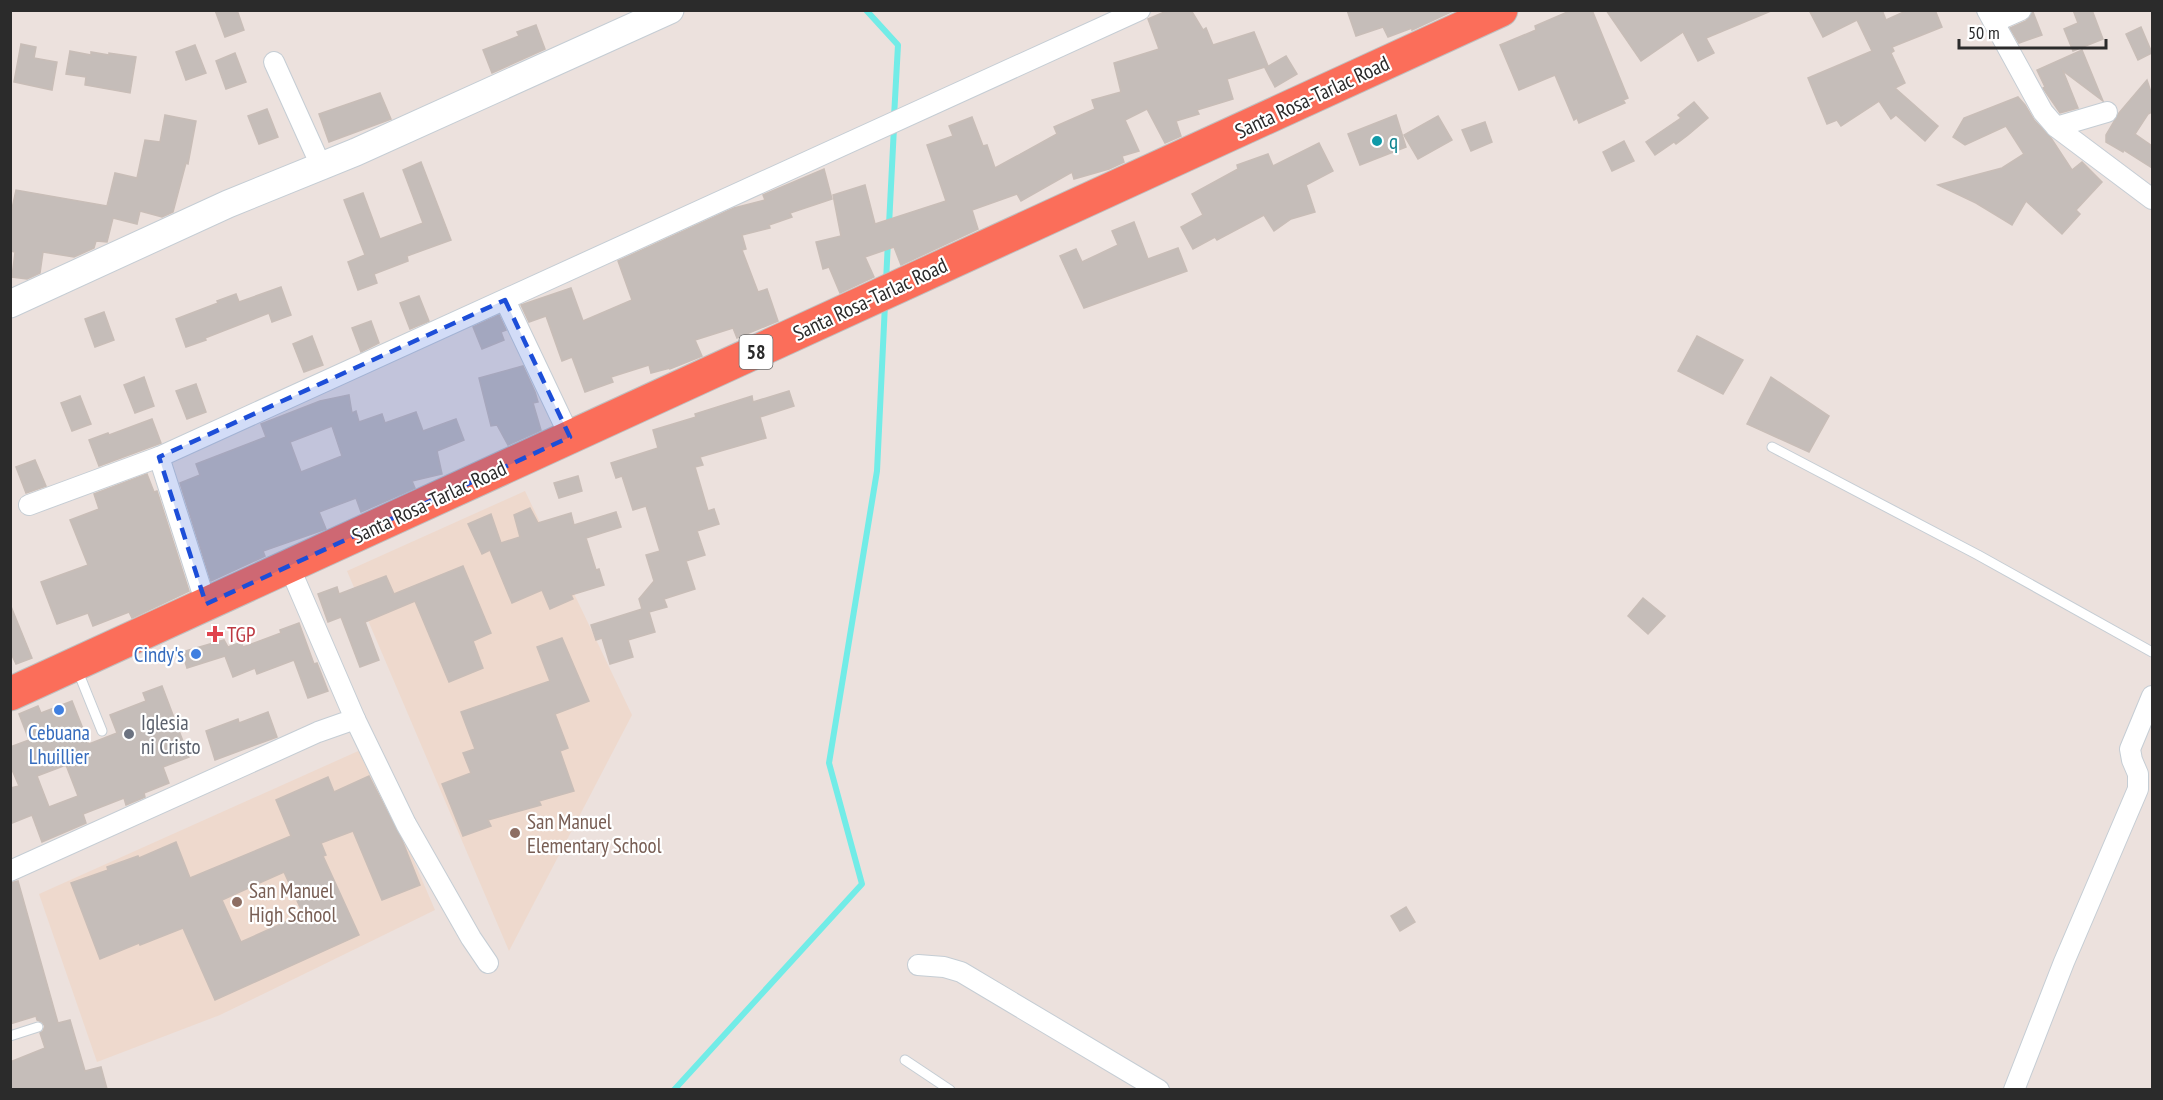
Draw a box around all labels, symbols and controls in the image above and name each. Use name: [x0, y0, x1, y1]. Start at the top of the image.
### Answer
scale bar: [1959, 12, 2106, 50]
text: 50 m: [1968, 21, 2000, 44]
street label: Santa Rosa-Tarlac Road: [1231, 49, 1393, 145]
place label: q: [1389, 128, 1398, 155]
marker: q: [1370, 134, 1384, 148]
street label: Santa Rosa-Tarlac Road: [789, 251, 951, 347]
road number: 58: [740, 335, 772, 369]
street label: Santa Rosa-Tarlac Road: [348, 454, 510, 550]
place label: TGP: [227, 621, 255, 648]
marker: TGP: [208, 627, 222, 641]
place label: Cindy's: [134, 641, 184, 668]
marker: Cindy's: [189, 647, 203, 661]
marker: Cebuana Lhuillier: [52, 703, 66, 717]
place label: Iglesia ni Cristo: [141, 709, 201, 760]
place label: Cebuana Lhuillier: [28, 719, 90, 770]
marker: Iglesia ni Cristo: [122, 727, 136, 741]
place label: San Manuel Elementary School: [527, 808, 662, 859]
marker: San Manuel Elementary School: [508, 826, 522, 840]
place label: San Manuel High School: [249, 877, 336, 928]
marker: San Manuel High School: [230, 895, 244, 909]

